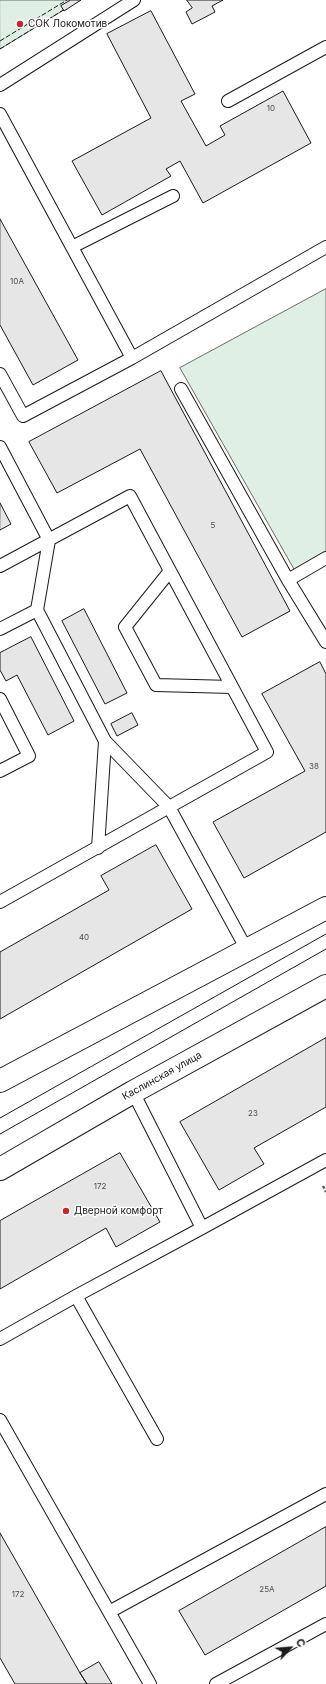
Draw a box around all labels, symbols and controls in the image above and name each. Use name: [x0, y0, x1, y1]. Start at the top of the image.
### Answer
place label: СОК Локомотив: [28, 18, 107, 30]
marker: СОК Локомотив: [15, 19, 25, 29]
house number: 10: [267, 104, 275, 114]
house number: 10А: [10, 277, 24, 287]
house number: 5: [211, 521, 215, 531]
house number: 38: [309, 762, 319, 772]
house number: 40: [79, 933, 89, 943]
street label: Каслинская улица: [120, 1049, 204, 1103]
house number: 23: [248, 1109, 258, 1119]
house number: 172: [94, 1182, 106, 1192]
place label: Дверной комфорт: [74, 1205, 163, 1217]
marker: Дверной комфорт: [61, 1206, 71, 1216]
house number: 25А: [259, 1585, 275, 1595]
house number: 172: [12, 1590, 24, 1600]
north arrow: [270, 1628, 310, 1668]
text: С: [293, 1636, 309, 1649]

